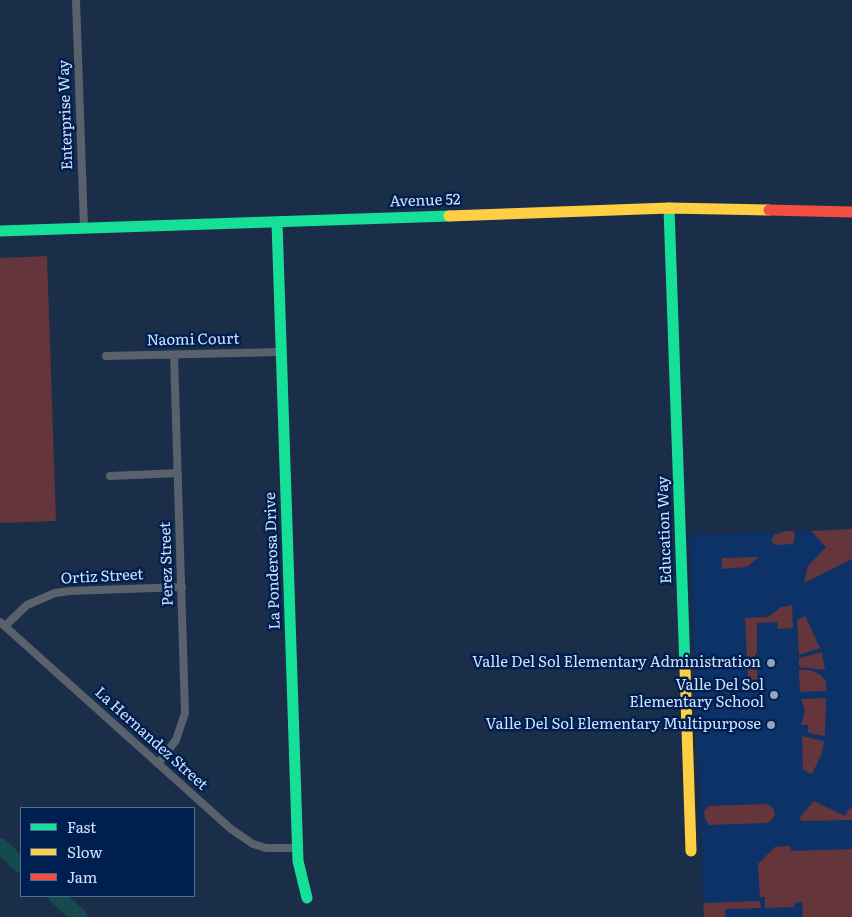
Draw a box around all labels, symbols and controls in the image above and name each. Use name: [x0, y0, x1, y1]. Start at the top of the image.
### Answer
street label: Enterprise Way: [55, 59, 77, 171]
street label: Avenue 52: [389, 191, 461, 211]
street label: Naomi Court: [146, 330, 240, 350]
street label: Education Way: [654, 476, 676, 584]
street label: La Ponderosa Drive: [262, 492, 284, 630]
street label: Perez Street: [157, 521, 177, 607]
street label: Ortiz Street: [60, 566, 144, 588]
place label: Valle Del Sol Elementary Administration: [472, 654, 761, 672]
marker: Valle Del Sol Elementary Administration: [765, 657, 777, 669]
place label: Valle Del Sol Elementary School: [629, 677, 764, 712]
street label: La Hernandez Street: [91, 684, 211, 794]
marker: Valle Del Sol Elementary School: [768, 689, 780, 701]
place label: Valle Del Sol Elementary Multipurpose: [486, 716, 761, 734]
marker: Valle Del Sol Elementary Multipurpose: [765, 719, 777, 731]
legend: [20, 807, 195, 897]
text: Fast: [67, 815, 96, 838]
text: Slow: [67, 840, 102, 863]
text: Jam: [67, 865, 97, 888]

